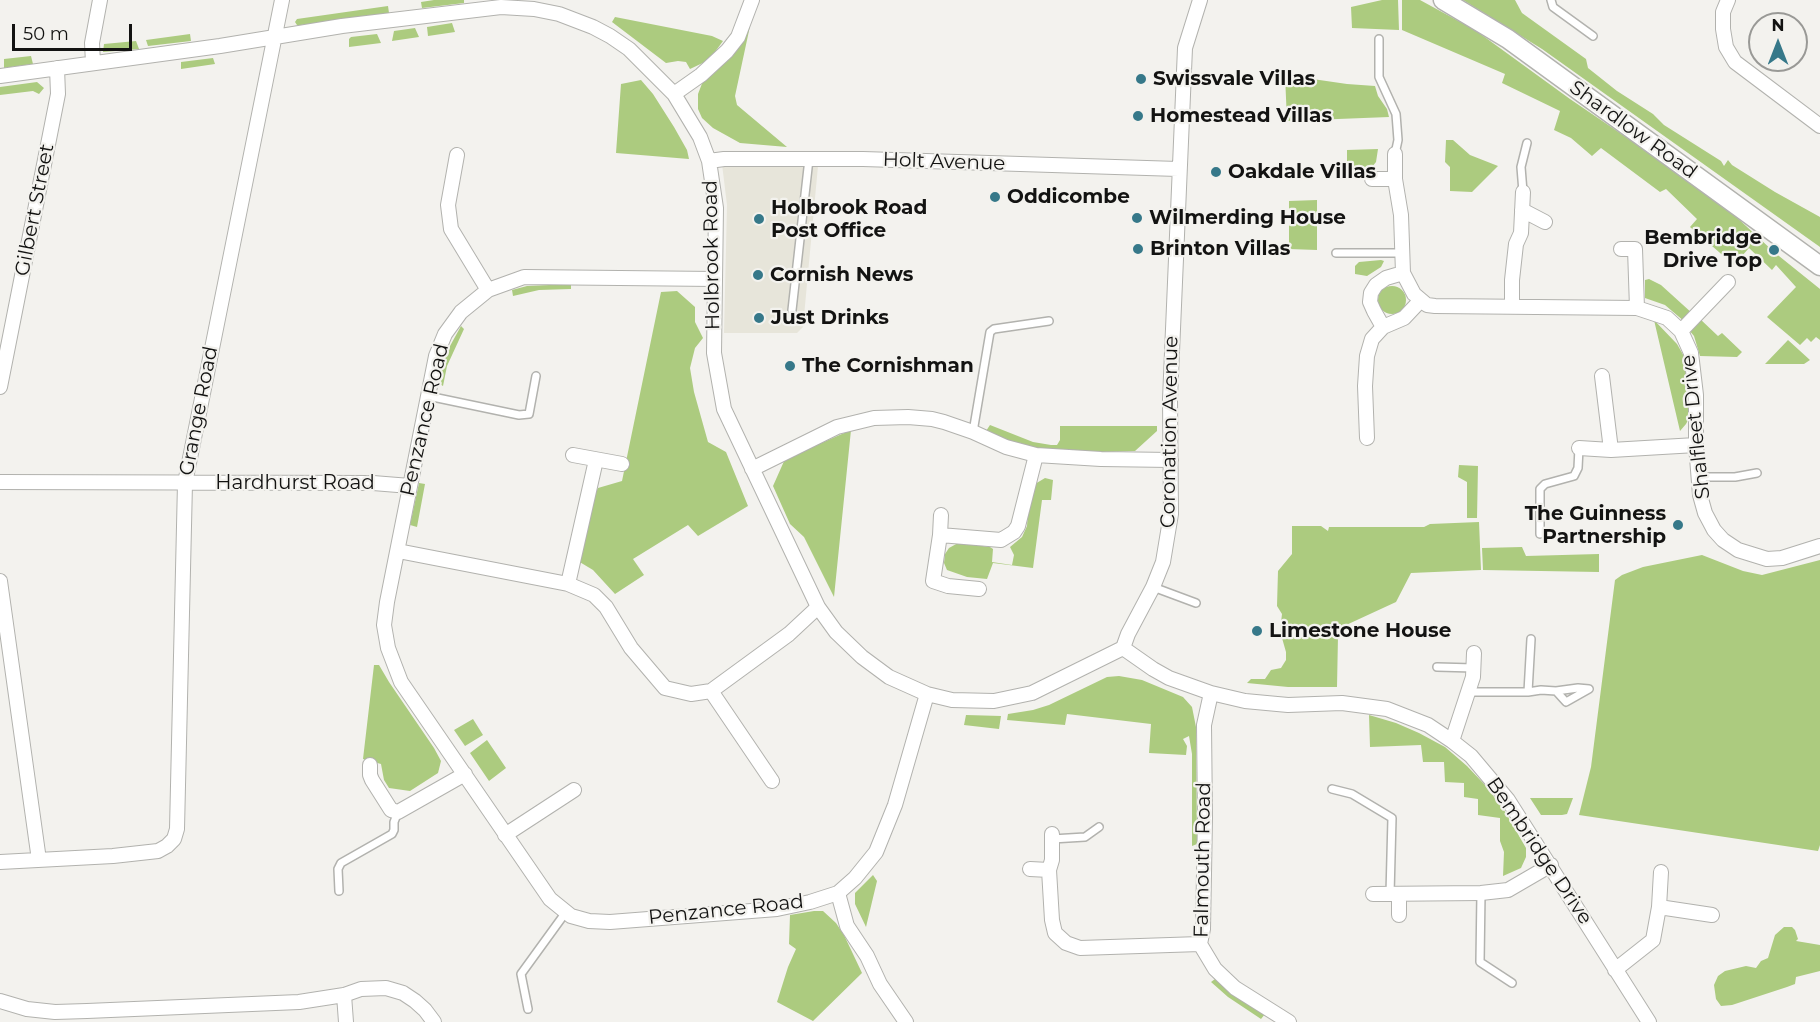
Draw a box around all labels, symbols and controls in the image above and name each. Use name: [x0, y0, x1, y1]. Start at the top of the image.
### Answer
scale bar: [15, 12, 135, 50]
north arrow: [1748, 12, 1808, 72]
text: N: [1772, 16, 1784, 35]
text: 50 m: [23, 23, 69, 45]
place label: Swissvale Villas: [1153, 67, 1315, 91]
marker: Swissvale Villas: [1134, 72, 1148, 86]
street label: Shardlow Road: [1565, 76, 1701, 184]
place label: Homestead Villas: [1150, 104, 1332, 128]
marker: Homestead Villas: [1131, 109, 1145, 123]
street label: Gilbert Street: [10, 142, 60, 278]
street label: Holt Avenue: [882, 148, 1006, 176]
place label: Oakdale Villas: [1228, 160, 1376, 184]
marker: Oakdale Villas: [1209, 165, 1223, 179]
street label: Holbrook Road: [699, 180, 725, 330]
place label: Oddicombe: [1007, 185, 1130, 209]
marker: Oddicombe: [988, 190, 1002, 204]
place label: Holbrook Road Post Office: [771, 196, 927, 243]
place label: Wilmerding House: [1149, 206, 1346, 230]
marker: Wilmerding House: [1130, 211, 1144, 225]
marker: Holbrook Road Post Office: [752, 212, 766, 226]
place label: Bembridge Drive Top: [1644, 226, 1762, 273]
place label: Brinton Villas: [1150, 237, 1290, 261]
marker: Brinton Villas: [1131, 242, 1145, 256]
marker: Bembridge Drive Top: [1767, 243, 1781, 257]
place label: Cornish News: [770, 263, 913, 287]
marker: Cornish News: [751, 268, 765, 282]
place label: Just Drinks: [771, 306, 889, 330]
marker: Just Drinks: [752, 311, 766, 325]
street label: Coronation Avenue: [1156, 336, 1184, 528]
street label: Penzance Road: [396, 341, 454, 499]
street label: Grange Road: [175, 344, 223, 478]
place label: The Cornishman: [802, 354, 974, 378]
street label: Shalfleet Drive: [1676, 354, 1716, 500]
marker: The Cornishman: [783, 359, 797, 373]
street label: Hardhurst Road: [215, 471, 375, 495]
place label: The Guinness Partnership: [1525, 502, 1666, 549]
marker: The Guinness Partnership: [1671, 518, 1685, 532]
place label: Limestone House: [1269, 619, 1451, 643]
marker: Limestone House: [1250, 624, 1264, 638]
street label: Bembridge Drive: [1481, 773, 1597, 929]
street label: Falmouth Road: [1190, 782, 1216, 938]
street label: Penzance Road: [647, 890, 805, 930]

